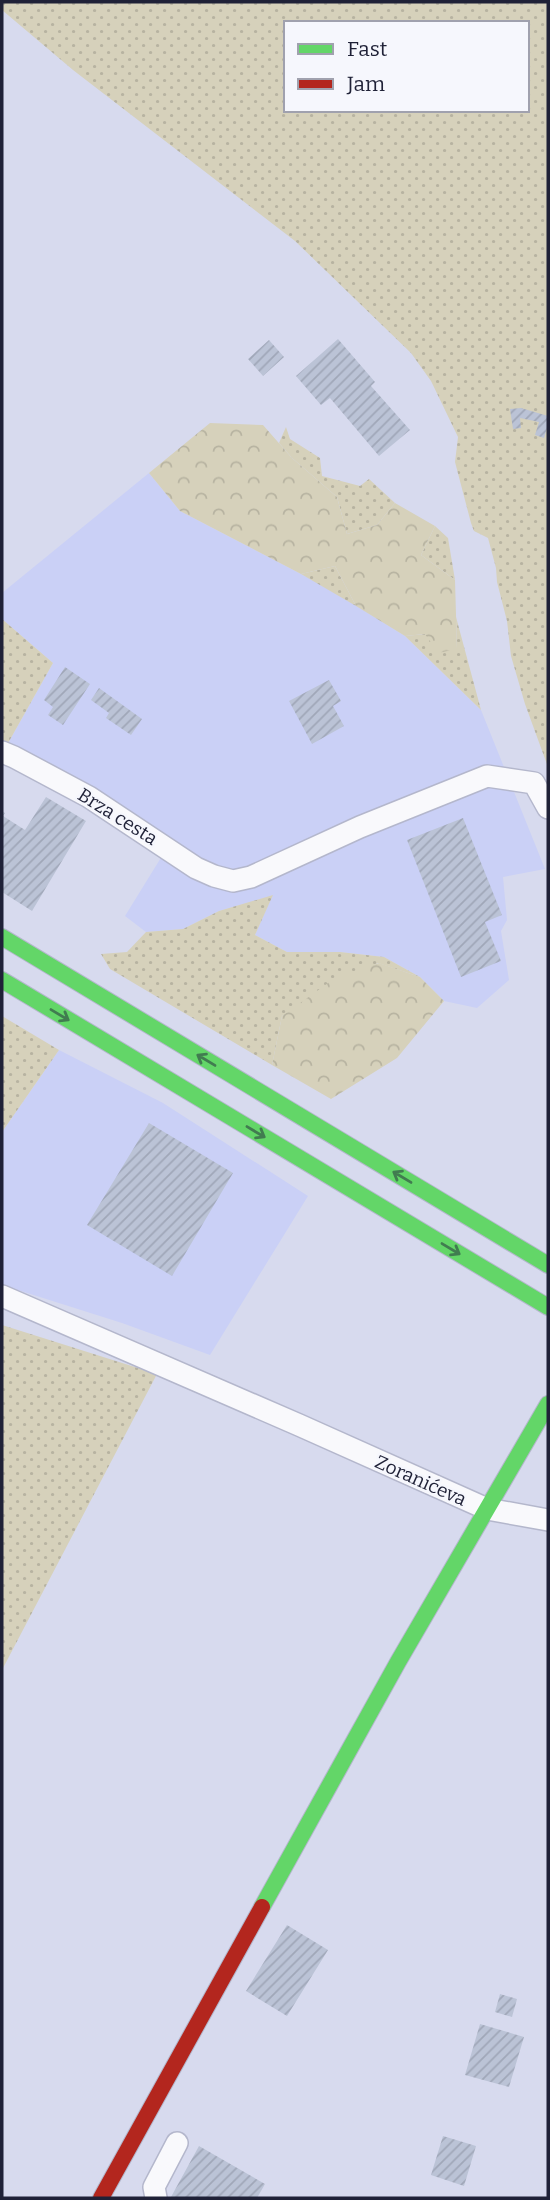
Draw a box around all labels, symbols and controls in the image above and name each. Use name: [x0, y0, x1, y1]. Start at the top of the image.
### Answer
legend: [284, 21, 529, 112]
text: Fast: [347, 36, 388, 62]
text: Jam: [346, 71, 385, 97]
street label: Brza cesta: [74, 783, 162, 850]
one-way arrow: [50, 1008, 70, 1022]
one-way arrow: [197, 1052, 217, 1066]
one-way arrow: [245, 1125, 265, 1139]
one-way arrow: [393, 1170, 413, 1184]
one-way arrow: [440, 1242, 460, 1256]
street label: Zoranićeva: [371, 1450, 471, 1511]

